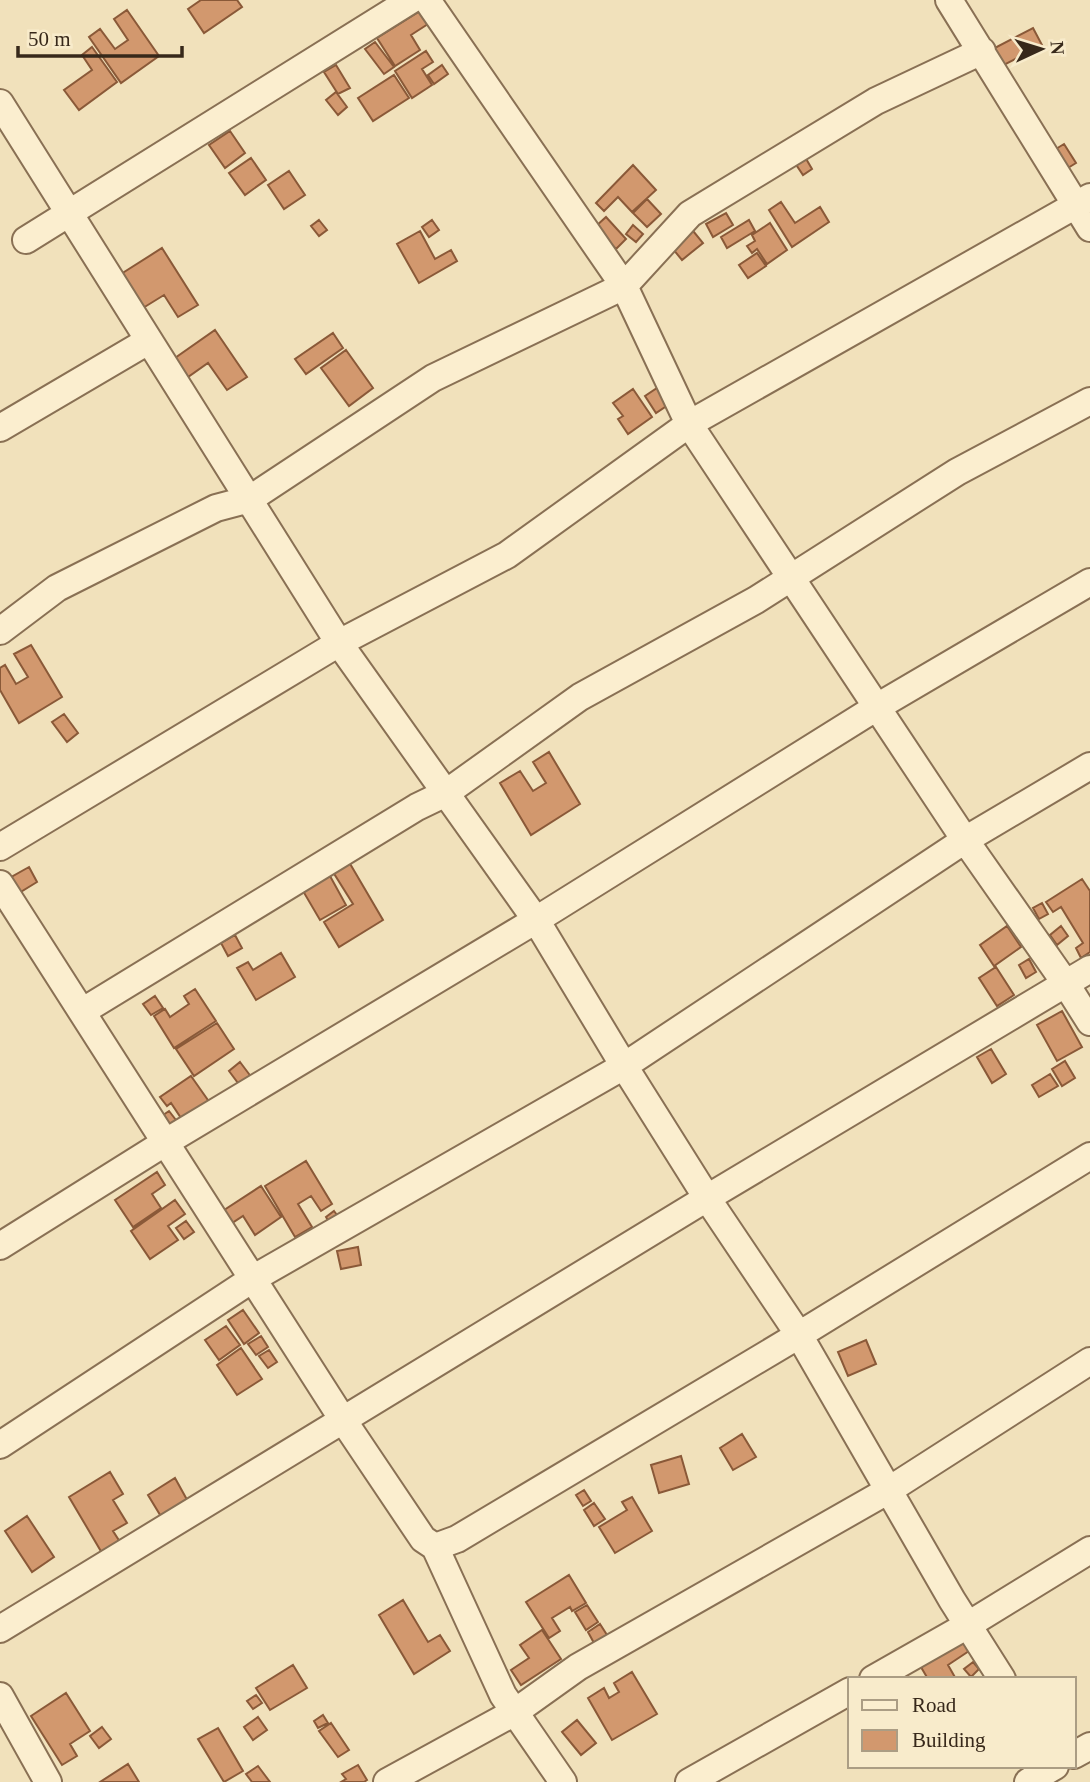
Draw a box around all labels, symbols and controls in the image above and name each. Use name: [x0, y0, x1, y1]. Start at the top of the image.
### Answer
scale bar: [18, 14, 182, 58]
north arrow: [1006, 14, 1076, 84]
text: 50 m: [28, 27, 71, 51]
text: N: [1047, 40, 1068, 56]
legend: [848, 1677, 1076, 1768]
text: Road: [912, 1693, 957, 1717]
text: Building: [912, 1728, 986, 1752]

